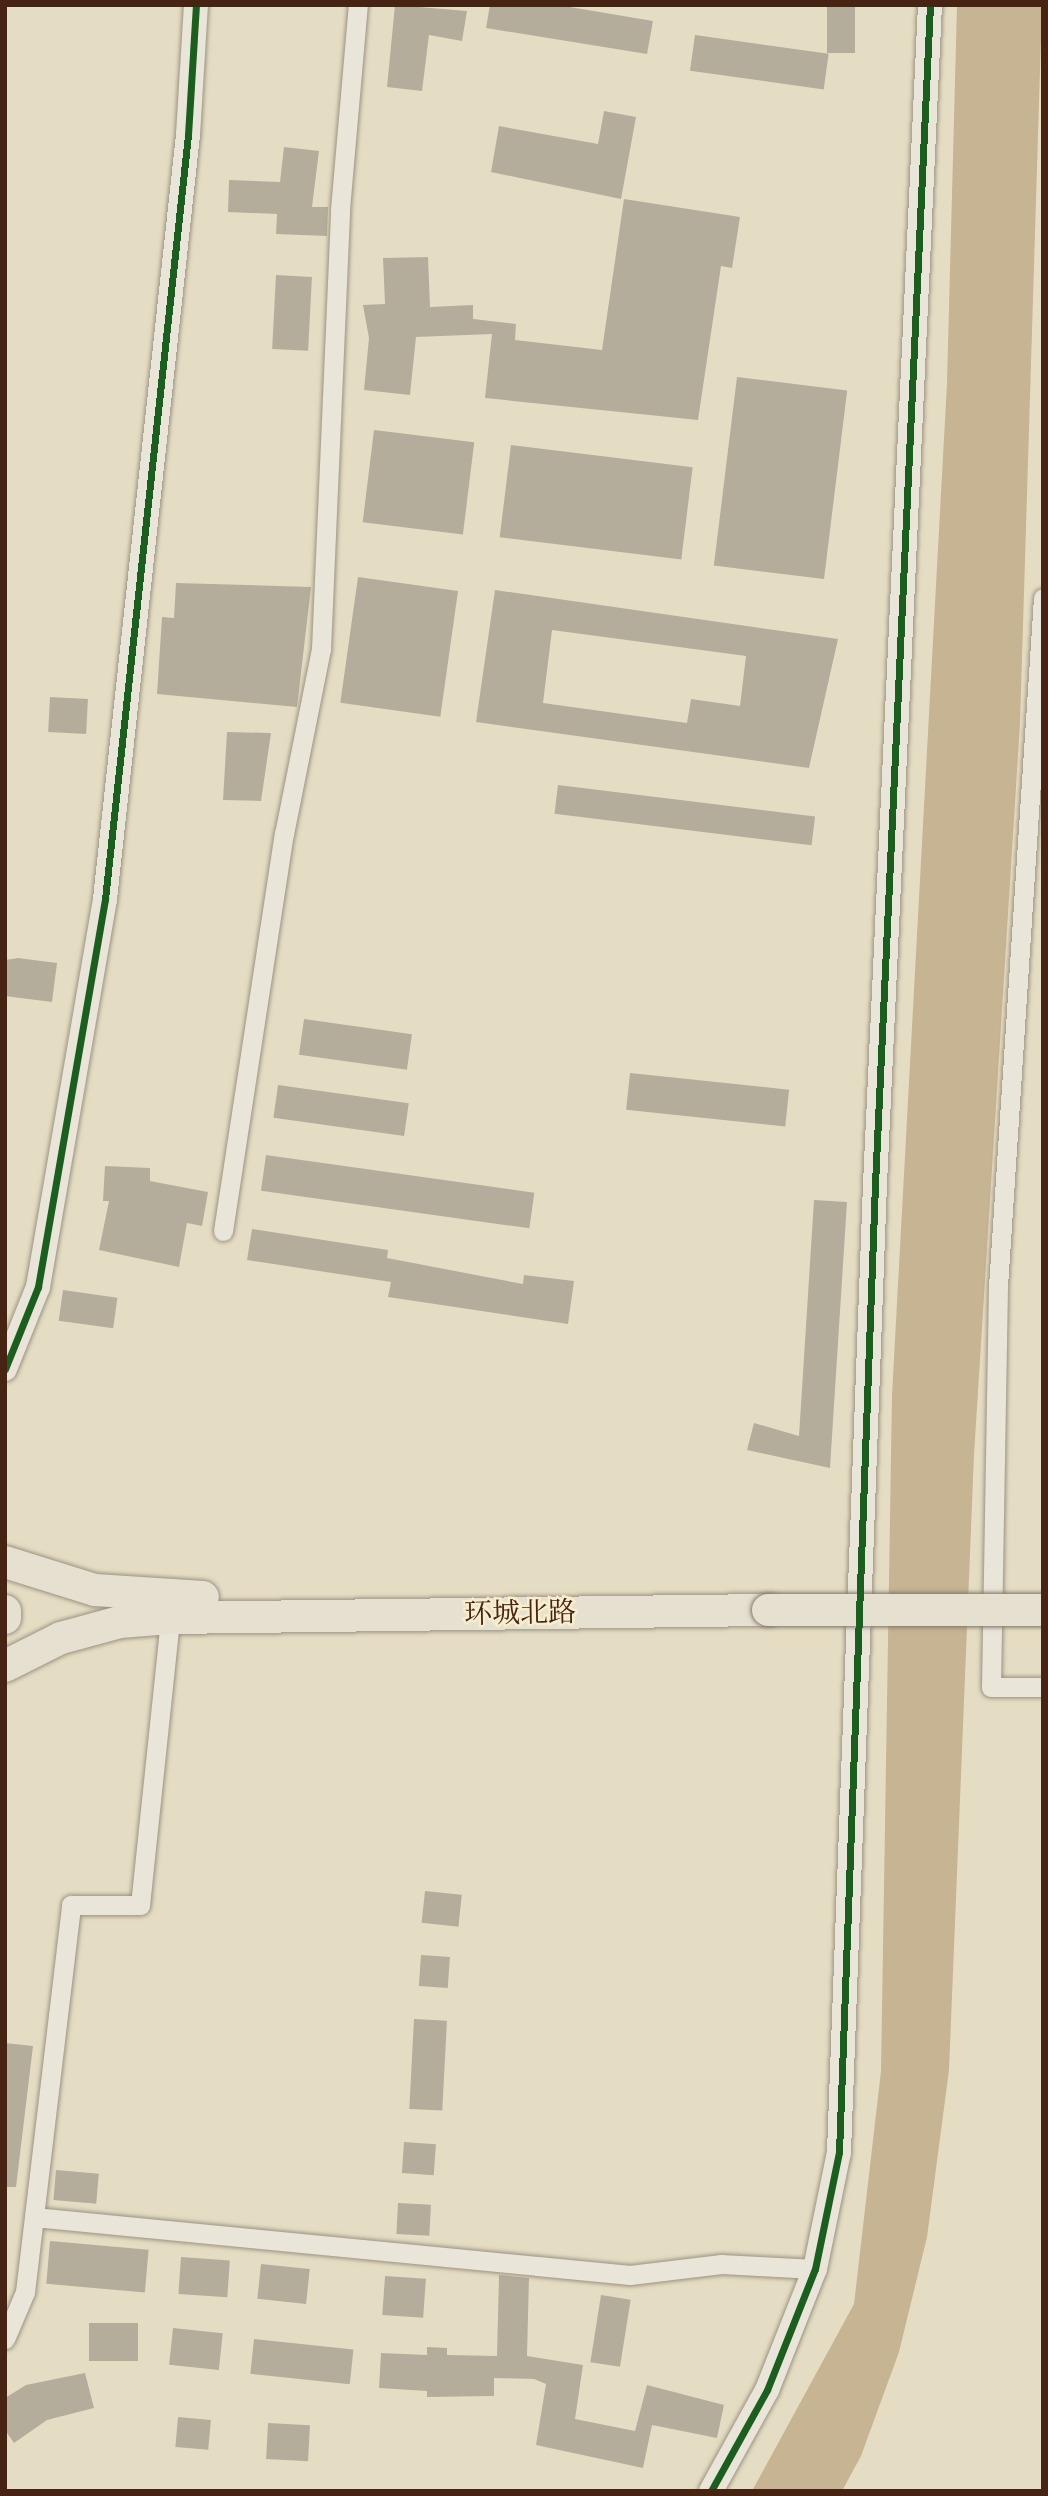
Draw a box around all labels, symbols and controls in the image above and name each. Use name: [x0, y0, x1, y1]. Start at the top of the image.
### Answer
street label: 环城北路: [464, 1596, 576, 1632]

